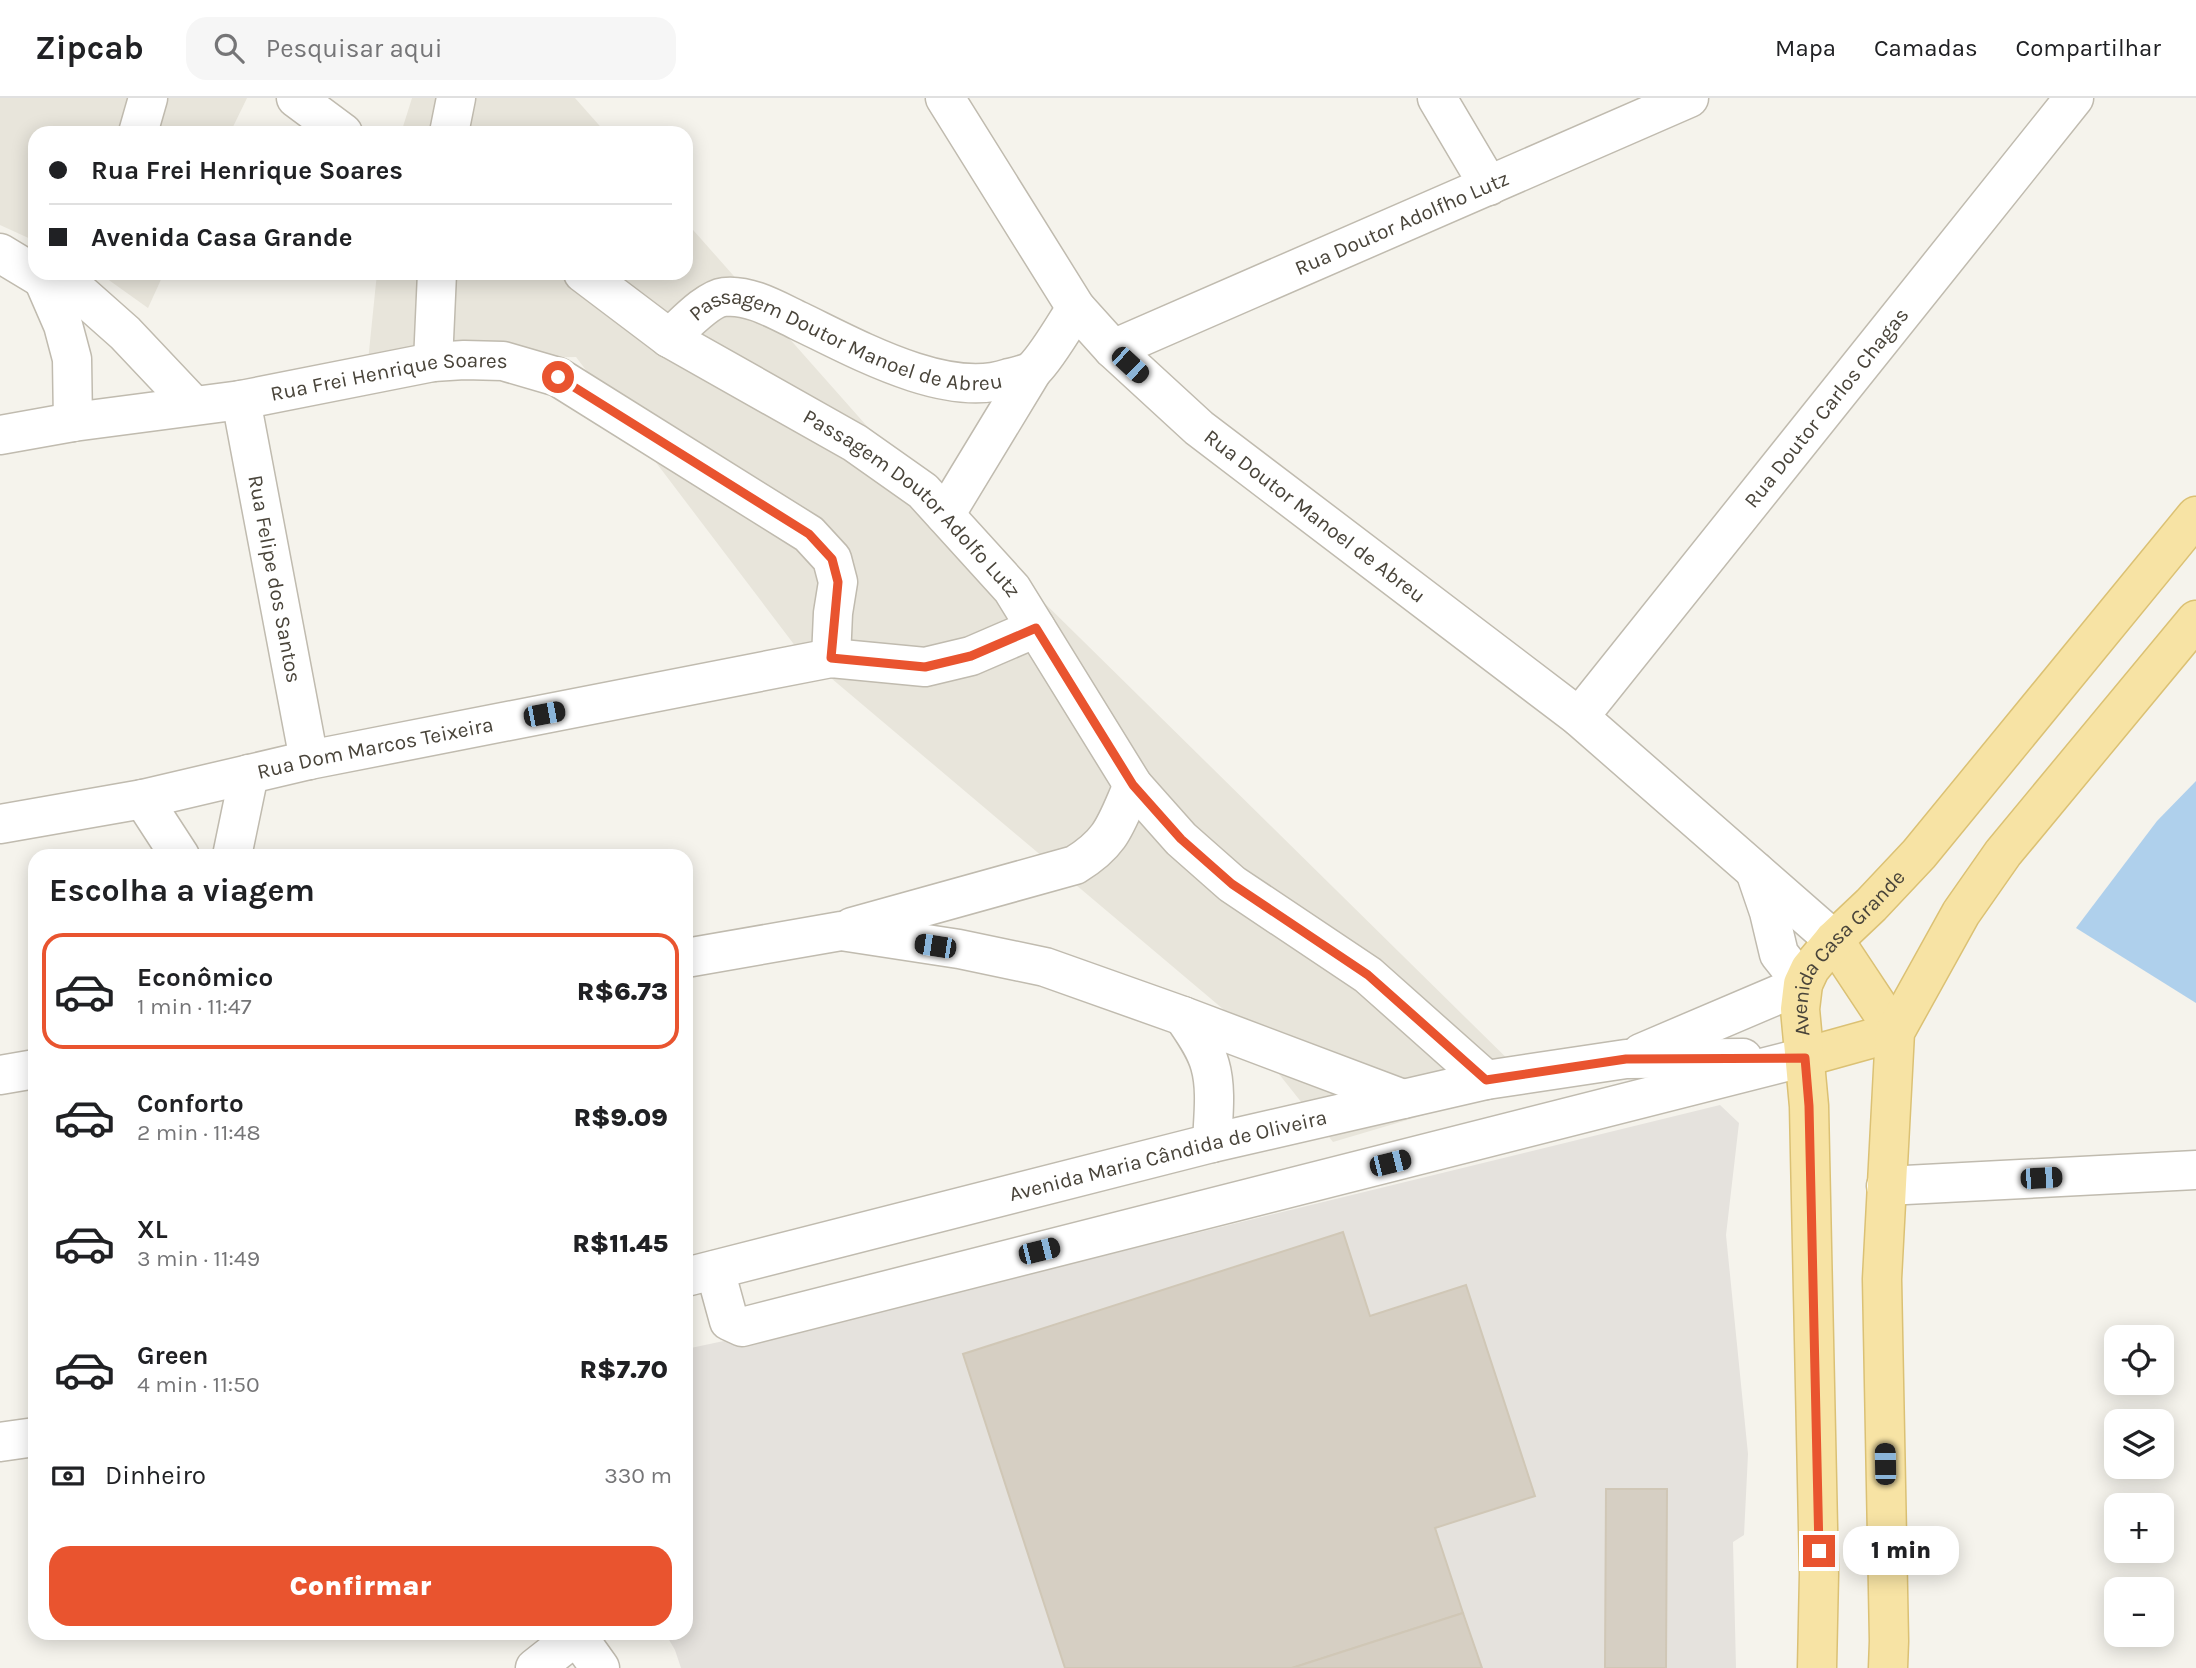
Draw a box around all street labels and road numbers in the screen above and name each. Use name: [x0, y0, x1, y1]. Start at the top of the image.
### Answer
street label: Rua Doutor Adolfho Lutz: [1291, 166, 1512, 280]
street label: Passagem Doutor Manoel de Abreu: [684, 284, 1004, 395]
street label: Rua Doutor Carlos Chagas: [1739, 303, 1914, 513]
street label: Rua Frei Henrique Soares: [268, 348, 508, 406]
street label: Passagem Doutor Adolfo Lutz: [799, 404, 1026, 601]
street label: Rua Doutor Manoel de Abreu: [1200, 424, 1430, 608]
street label: Rua Felipe dos Santos: [243, 473, 306, 685]
street label: Rua Dom Marcos Teixeira: [255, 712, 495, 784]
street label: Avenida Casa Grande: [1787, 865, 1910, 1037]
street label: Avenida Maria Cândida de Oliveira: [1007, 1105, 1329, 1206]

